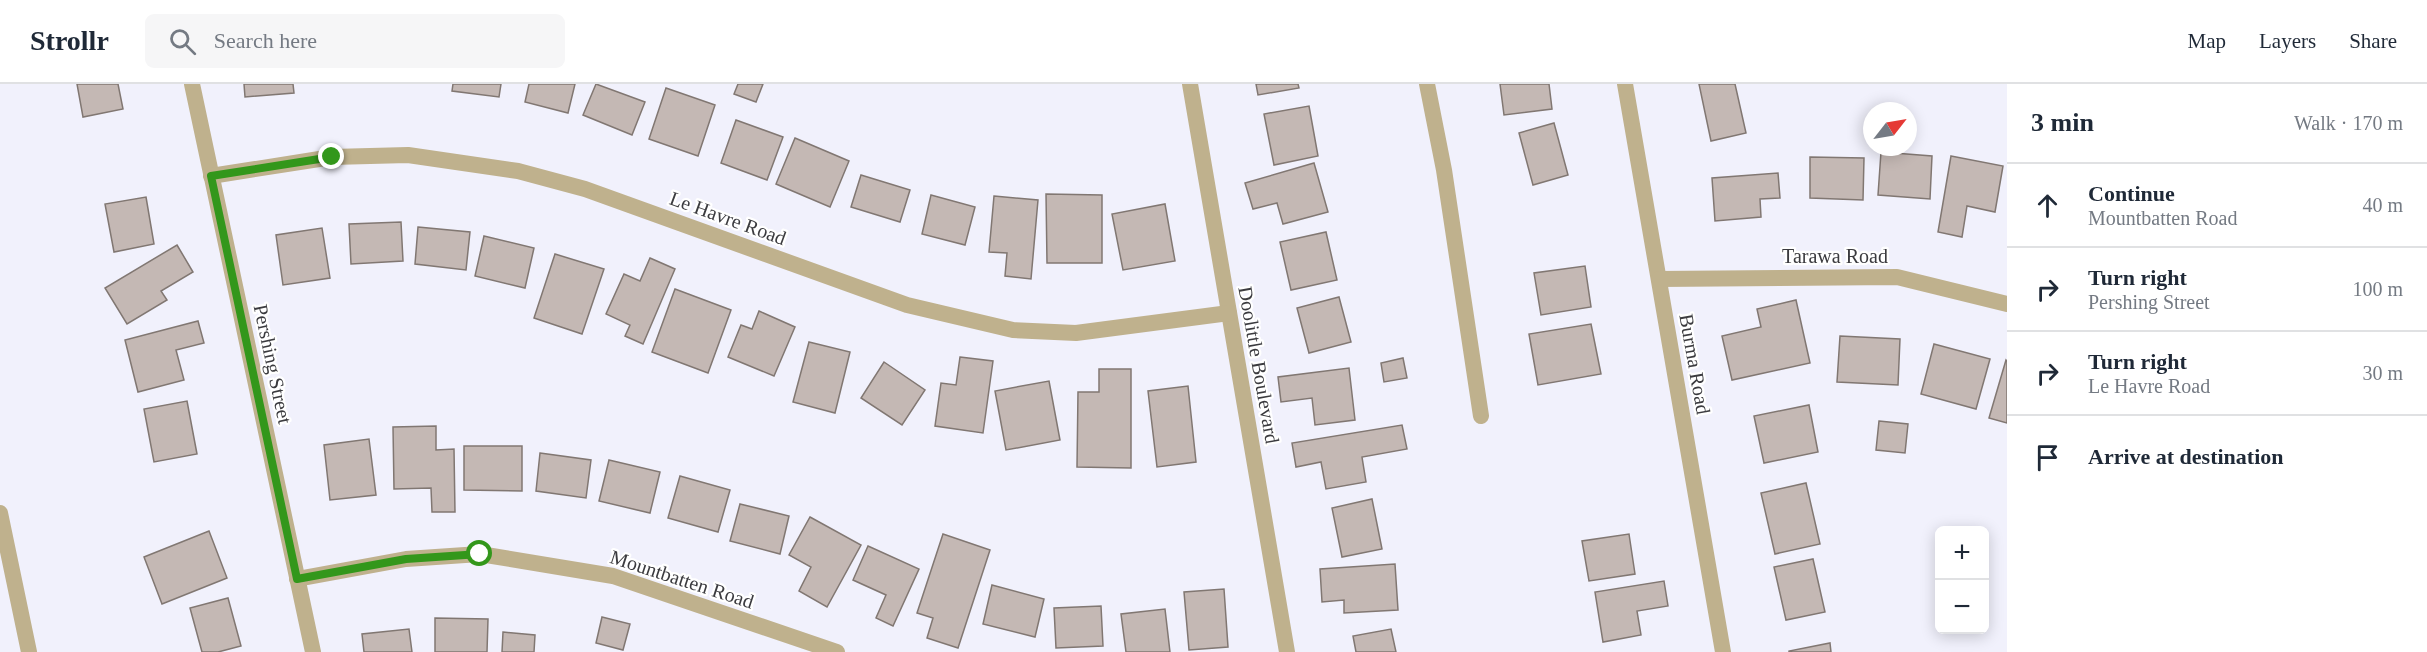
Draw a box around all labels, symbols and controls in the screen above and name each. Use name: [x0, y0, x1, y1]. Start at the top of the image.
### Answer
search box: [145, 14, 565, 68]
text: Strollr: [30, 25, 109, 56]
icon: search: [166, 25, 199, 58]
text: Search here: [214, 28, 317, 53]
text: Map: [2188, 29, 2226, 53]
text: Layers: [2259, 29, 2316, 53]
text: Share: [2349, 29, 2397, 53]
north arrow: [1863, 102, 1917, 156]
text: 3 min: [2031, 108, 2094, 137]
text: Walk · 170 m: [2294, 112, 2403, 134]
route end: [318, 143, 344, 169]
text: Continue: [2088, 181, 2175, 206]
street label: Le Havre Road: [667, 187, 789, 249]
icon: ahead: [2031, 189, 2064, 222]
text: 40 m: [2362, 194, 2403, 216]
text: Mountbatten Road: [2088, 207, 2237, 229]
street label: Tarawa Road: [1782, 245, 1888, 267]
text: Turn right: [2088, 265, 2187, 290]
icon: right: [2031, 273, 2064, 306]
text: 100 m: [2352, 278, 2403, 300]
street label: Doolittle Boulevard: [1234, 285, 1284, 445]
text: Pershing Street: [2088, 291, 2210, 313]
street label: Pershing Street: [249, 302, 296, 426]
street label: Burma Road: [1675, 312, 1715, 416]
text: Turn right: [2088, 349, 2187, 374]
icon: right: [2031, 357, 2064, 390]
text: 30 m: [2362, 362, 2403, 384]
text: Le Havre Road: [2088, 375, 2210, 397]
icon: arrive: [2031, 441, 2064, 474]
text: Arrive at destination: [2088, 444, 2284, 469]
map controls: [1935, 526, 1989, 634]
button: +: [1935, 526, 1989, 580]
route start: [466, 540, 492, 566]
street label: Mountbatten Road: [608, 545, 756, 613]
button: −: [1935, 580, 1989, 634]

